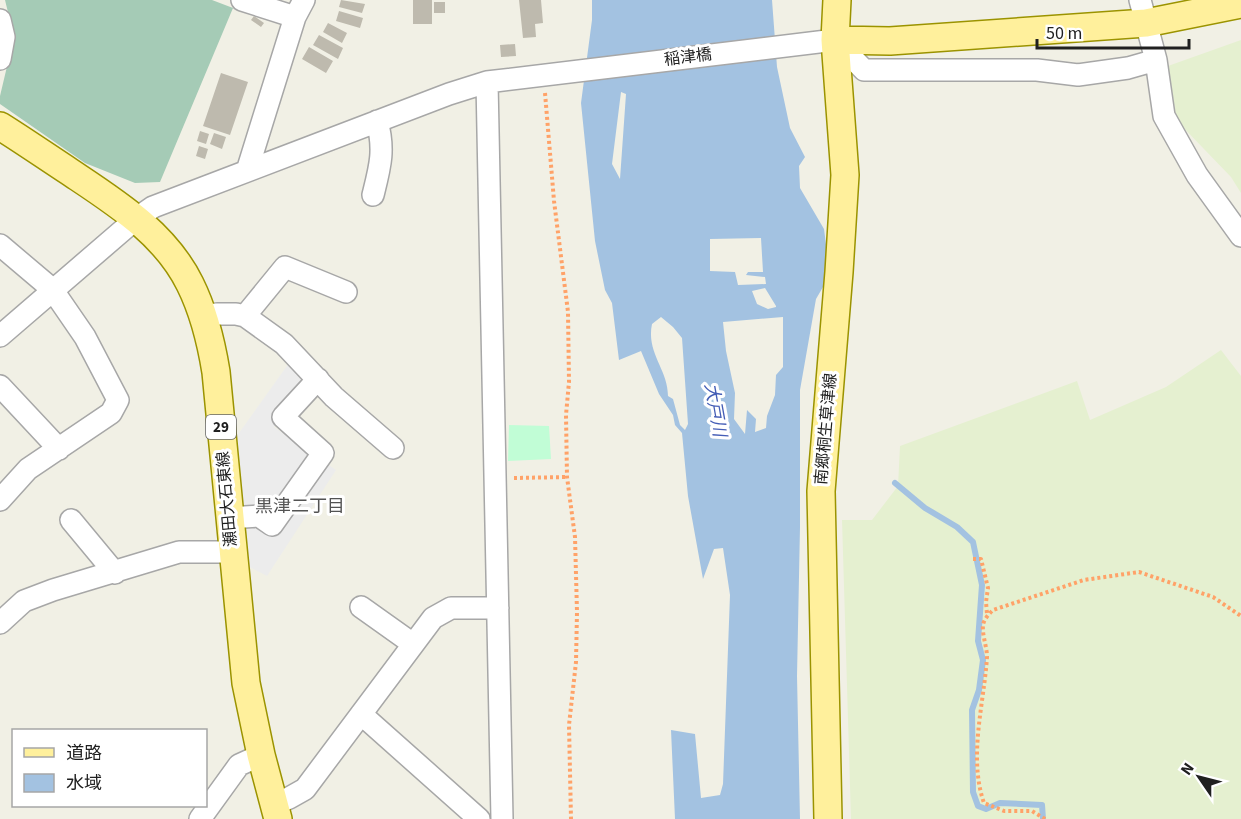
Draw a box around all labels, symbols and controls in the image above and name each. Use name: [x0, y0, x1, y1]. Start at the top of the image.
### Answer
scale bar: [1037, 12, 1188, 50]
text: 50 m: [1046, 21, 1082, 46]
street label: 稲津橋: [663, 43, 713, 71]
street label: 南郷桐生草津線: [810, 372, 842, 486]
water label: 大戸川: [698, 381, 732, 441]
road number: 29: [206, 415, 236, 439]
street label: 瀬田大石東線: [212, 450, 242, 548]
district label: 黒津二丁目: [255, 494, 345, 519]
legend: [12, 729, 207, 807]
text: 道路: [66, 741, 102, 766]
north arrow: [1169, 747, 1229, 807]
text: N: [1175, 758, 1200, 780]
text: 水域: [66, 771, 102, 796]

